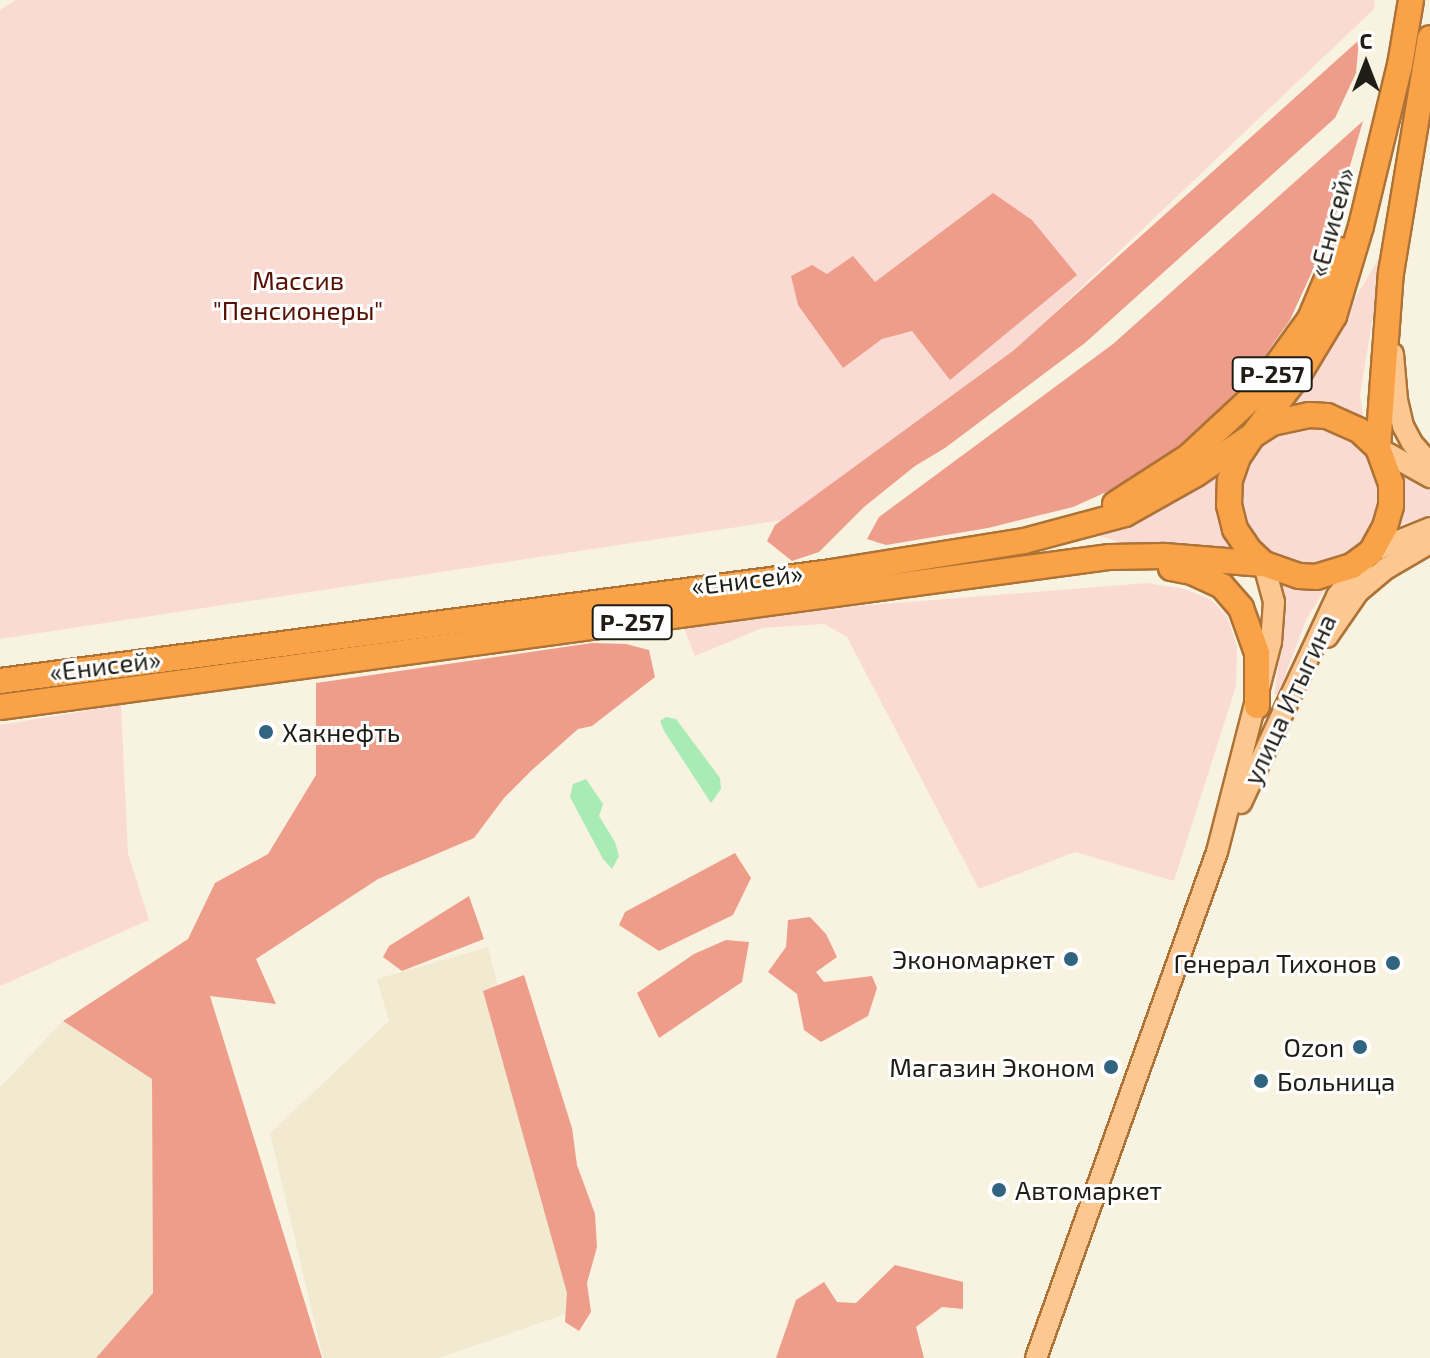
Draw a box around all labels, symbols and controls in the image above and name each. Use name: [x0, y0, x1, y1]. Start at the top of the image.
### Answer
north arrow: [1326, 24, 1406, 104]
text: С: [1360, 27, 1372, 53]
street label: «Енисей»: [1301, 164, 1361, 280]
park label: Массив "Пенсионеры": [213, 264, 383, 326]
road number: Р-257: [1230, 354, 1314, 394]
street label: «Енисей»: [689, 557, 805, 601]
road number: Р-257: [590, 602, 674, 642]
street label: улица Итыгина: [1236, 609, 1342, 789]
street label: «Енисей»: [47, 643, 163, 687]
place label: Хакнефть: [282, 716, 400, 748]
marker: Хакнефть: [257, 723, 275, 741]
place label: Экономаркет: [892, 943, 1055, 975]
place label: Генерал Тихонов: [1174, 947, 1377, 979]
marker: Экономаркет: [1062, 950, 1080, 968]
marker: Генерал Тихонов: [1384, 954, 1402, 972]
place label: Ozon: [1284, 1031, 1344, 1063]
marker: Ozon: [1351, 1038, 1369, 1056]
place label: Магазин Эконом: [889, 1051, 1095, 1083]
marker: Магазин Эконом: [1102, 1058, 1120, 1076]
place label: Больница: [1277, 1065, 1395, 1097]
marker: Больница: [1252, 1072, 1270, 1090]
place label: Автомаркет: [1015, 1174, 1162, 1206]
marker: Автомаркет: [990, 1181, 1008, 1199]

